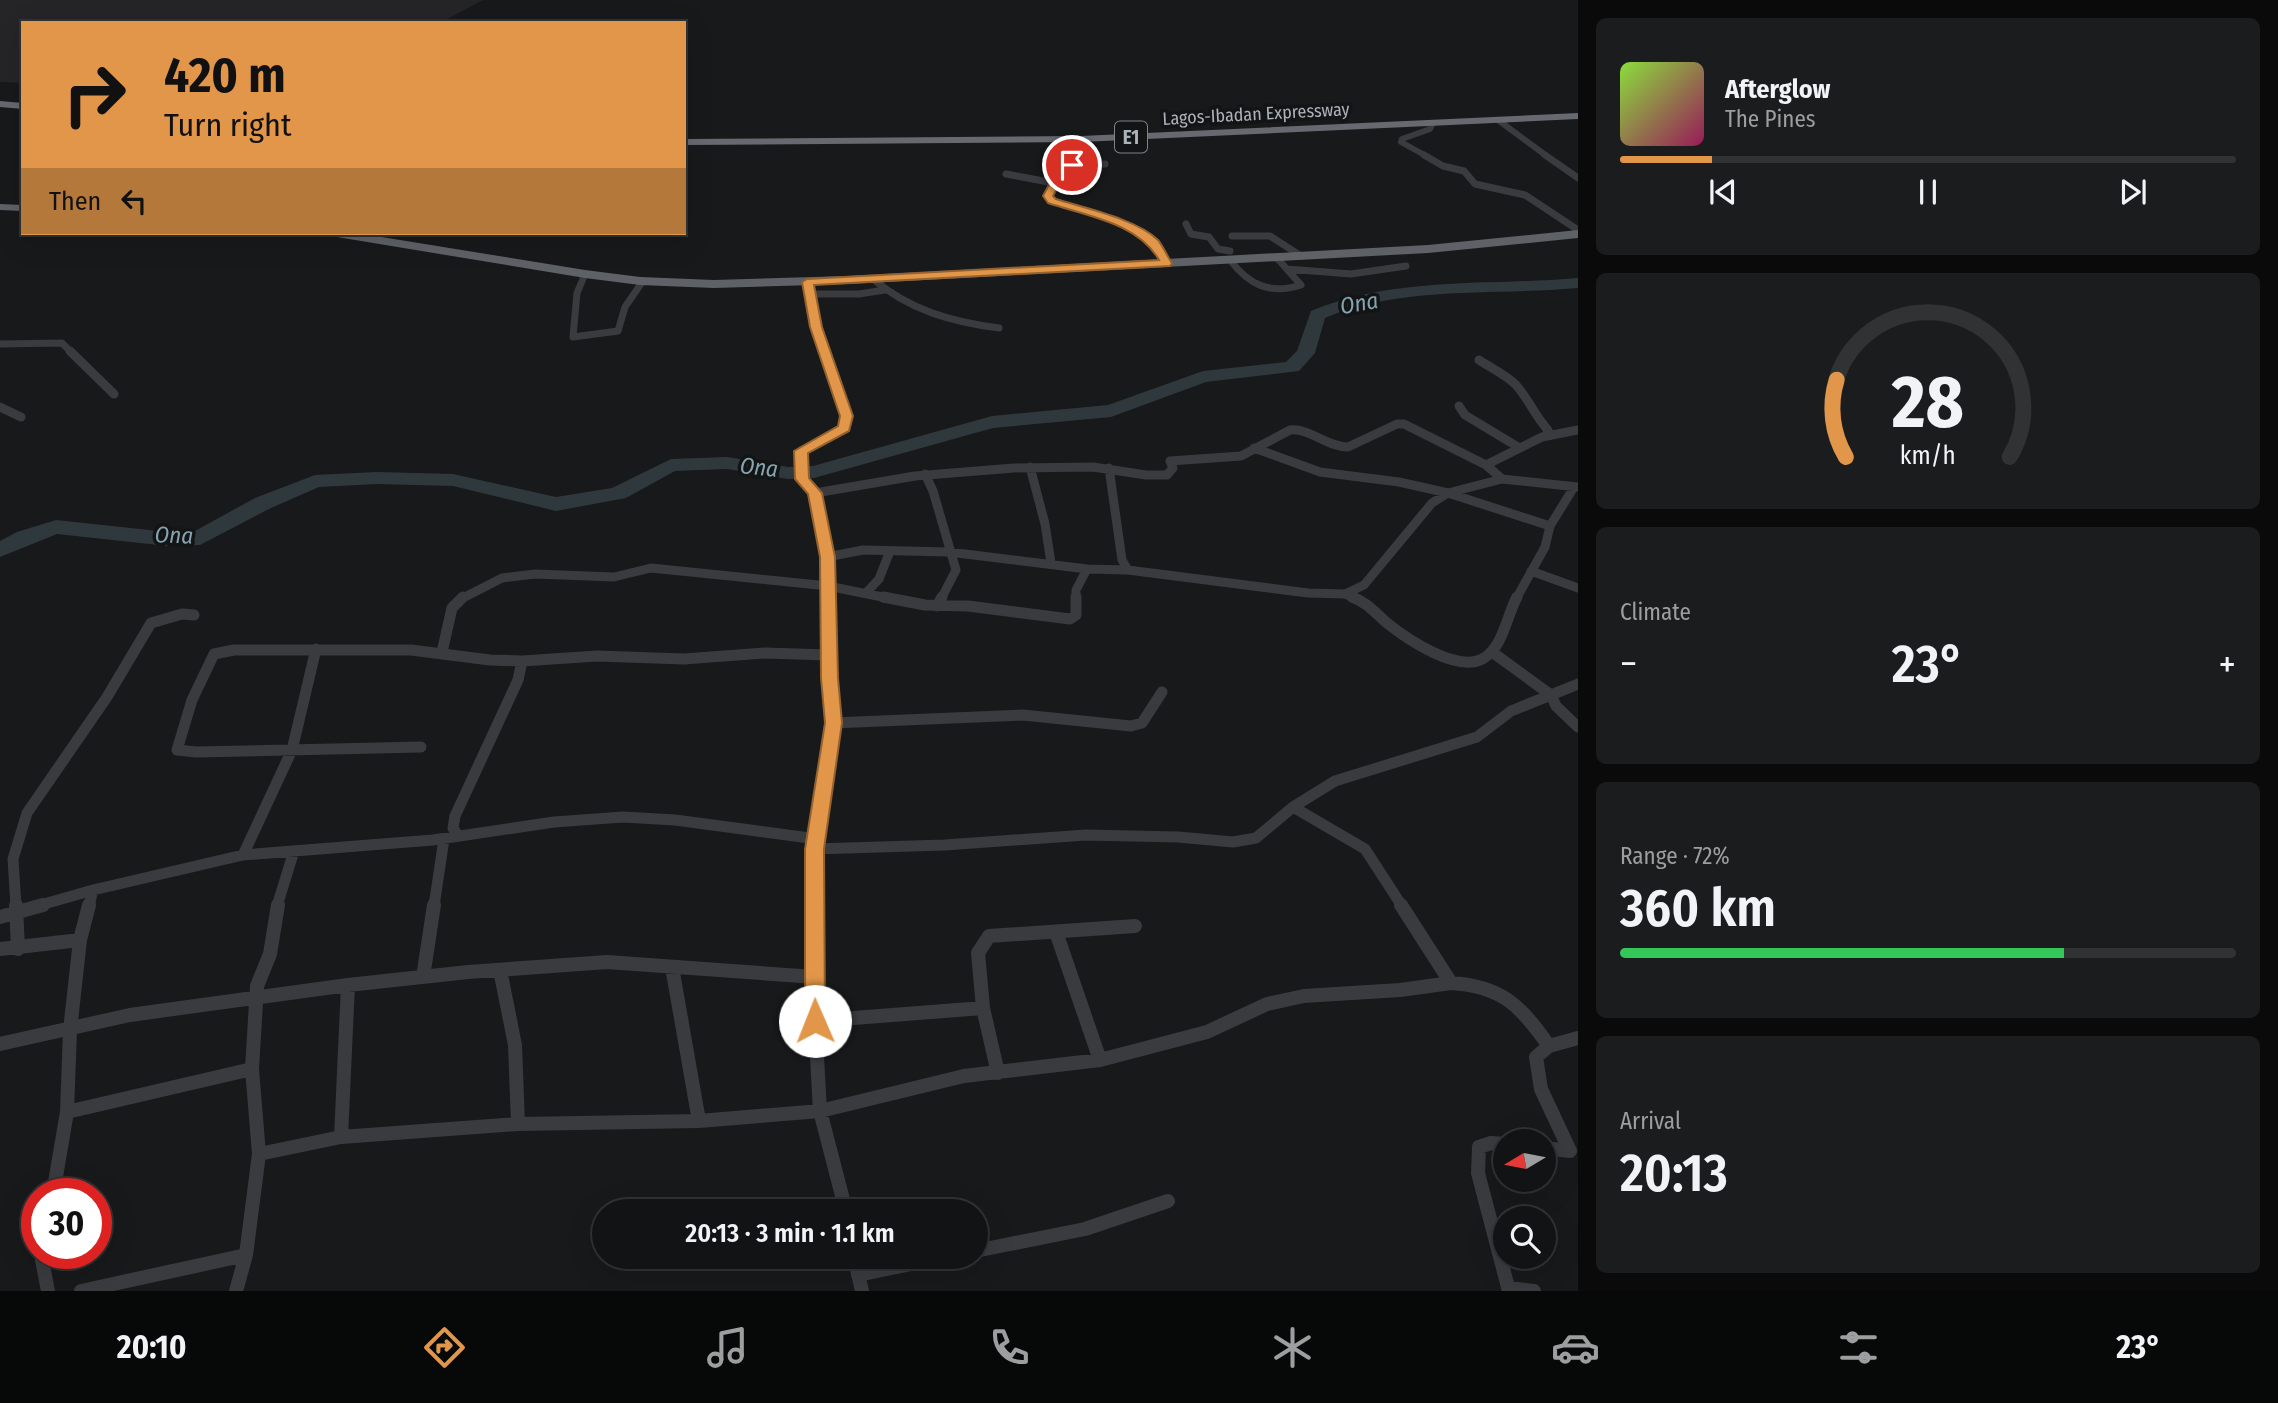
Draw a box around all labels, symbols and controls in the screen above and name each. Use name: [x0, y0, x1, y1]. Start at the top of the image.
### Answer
text: 420 m: [164, 46, 286, 105]
icon: right: [49, 49, 140, 140]
text: Afterglow: [1725, 74, 1830, 105]
street label: Lagos-Ibadan Expressway: [1162, 98, 1350, 130]
text: The Pines: [1725, 105, 1816, 133]
text: Turn right: [164, 106, 291, 144]
road number: E1: [1115, 122, 1147, 153]
pin: [1042, 135, 1102, 195]
icon: arrive: [1053, 146, 1091, 184]
icon: previous: [1704, 173, 1742, 211]
icon: pause: [1909, 173, 1947, 211]
icon: next: [2114, 173, 2152, 211]
icon: left: [115, 182, 153, 220]
text: Then: [49, 186, 101, 217]
water label: Ona: [1338, 286, 1380, 320]
text: 28: [1891, 359, 1964, 446]
text: km/h: [1900, 441, 1956, 471]
water label: Ona: [738, 451, 780, 483]
water label: Ona: [154, 520, 194, 550]
text: Climate: [1620, 598, 1691, 626]
text: 23°: [1892, 633, 1964, 696]
text: −: [1620, 641, 1637, 687]
text: +: [2219, 641, 2236, 687]
text: Range · 72%: [1620, 842, 1730, 870]
text: 360 km: [1620, 877, 1776, 940]
position arrow: [778, 984, 852, 1058]
text: Arrival: [1620, 1107, 1681, 1135]
north arrow: [1493, 1129, 1556, 1192]
map controls: [1493, 1129, 1556, 1269]
text: 20:13: [1620, 1142, 1728, 1205]
speed limit sign: 30: [21, 1178, 112, 1269]
button: search: [1493, 1206, 1556, 1269]
text: 20:13 · 3 min · 1.1 km: [685, 1218, 895, 1249]
icon: directions: [420, 1323, 469, 1372]
icon: music: [703, 1323, 752, 1372]
icon: phone: [985, 1323, 1034, 1372]
icon: climate: [1268, 1323, 1317, 1372]
icon: car: [1551, 1323, 1600, 1372]
icon: filters: [1834, 1323, 1883, 1372]
text: 20:10: [117, 1328, 186, 1366]
text: 23°: [2116, 1328, 2161, 1366]

